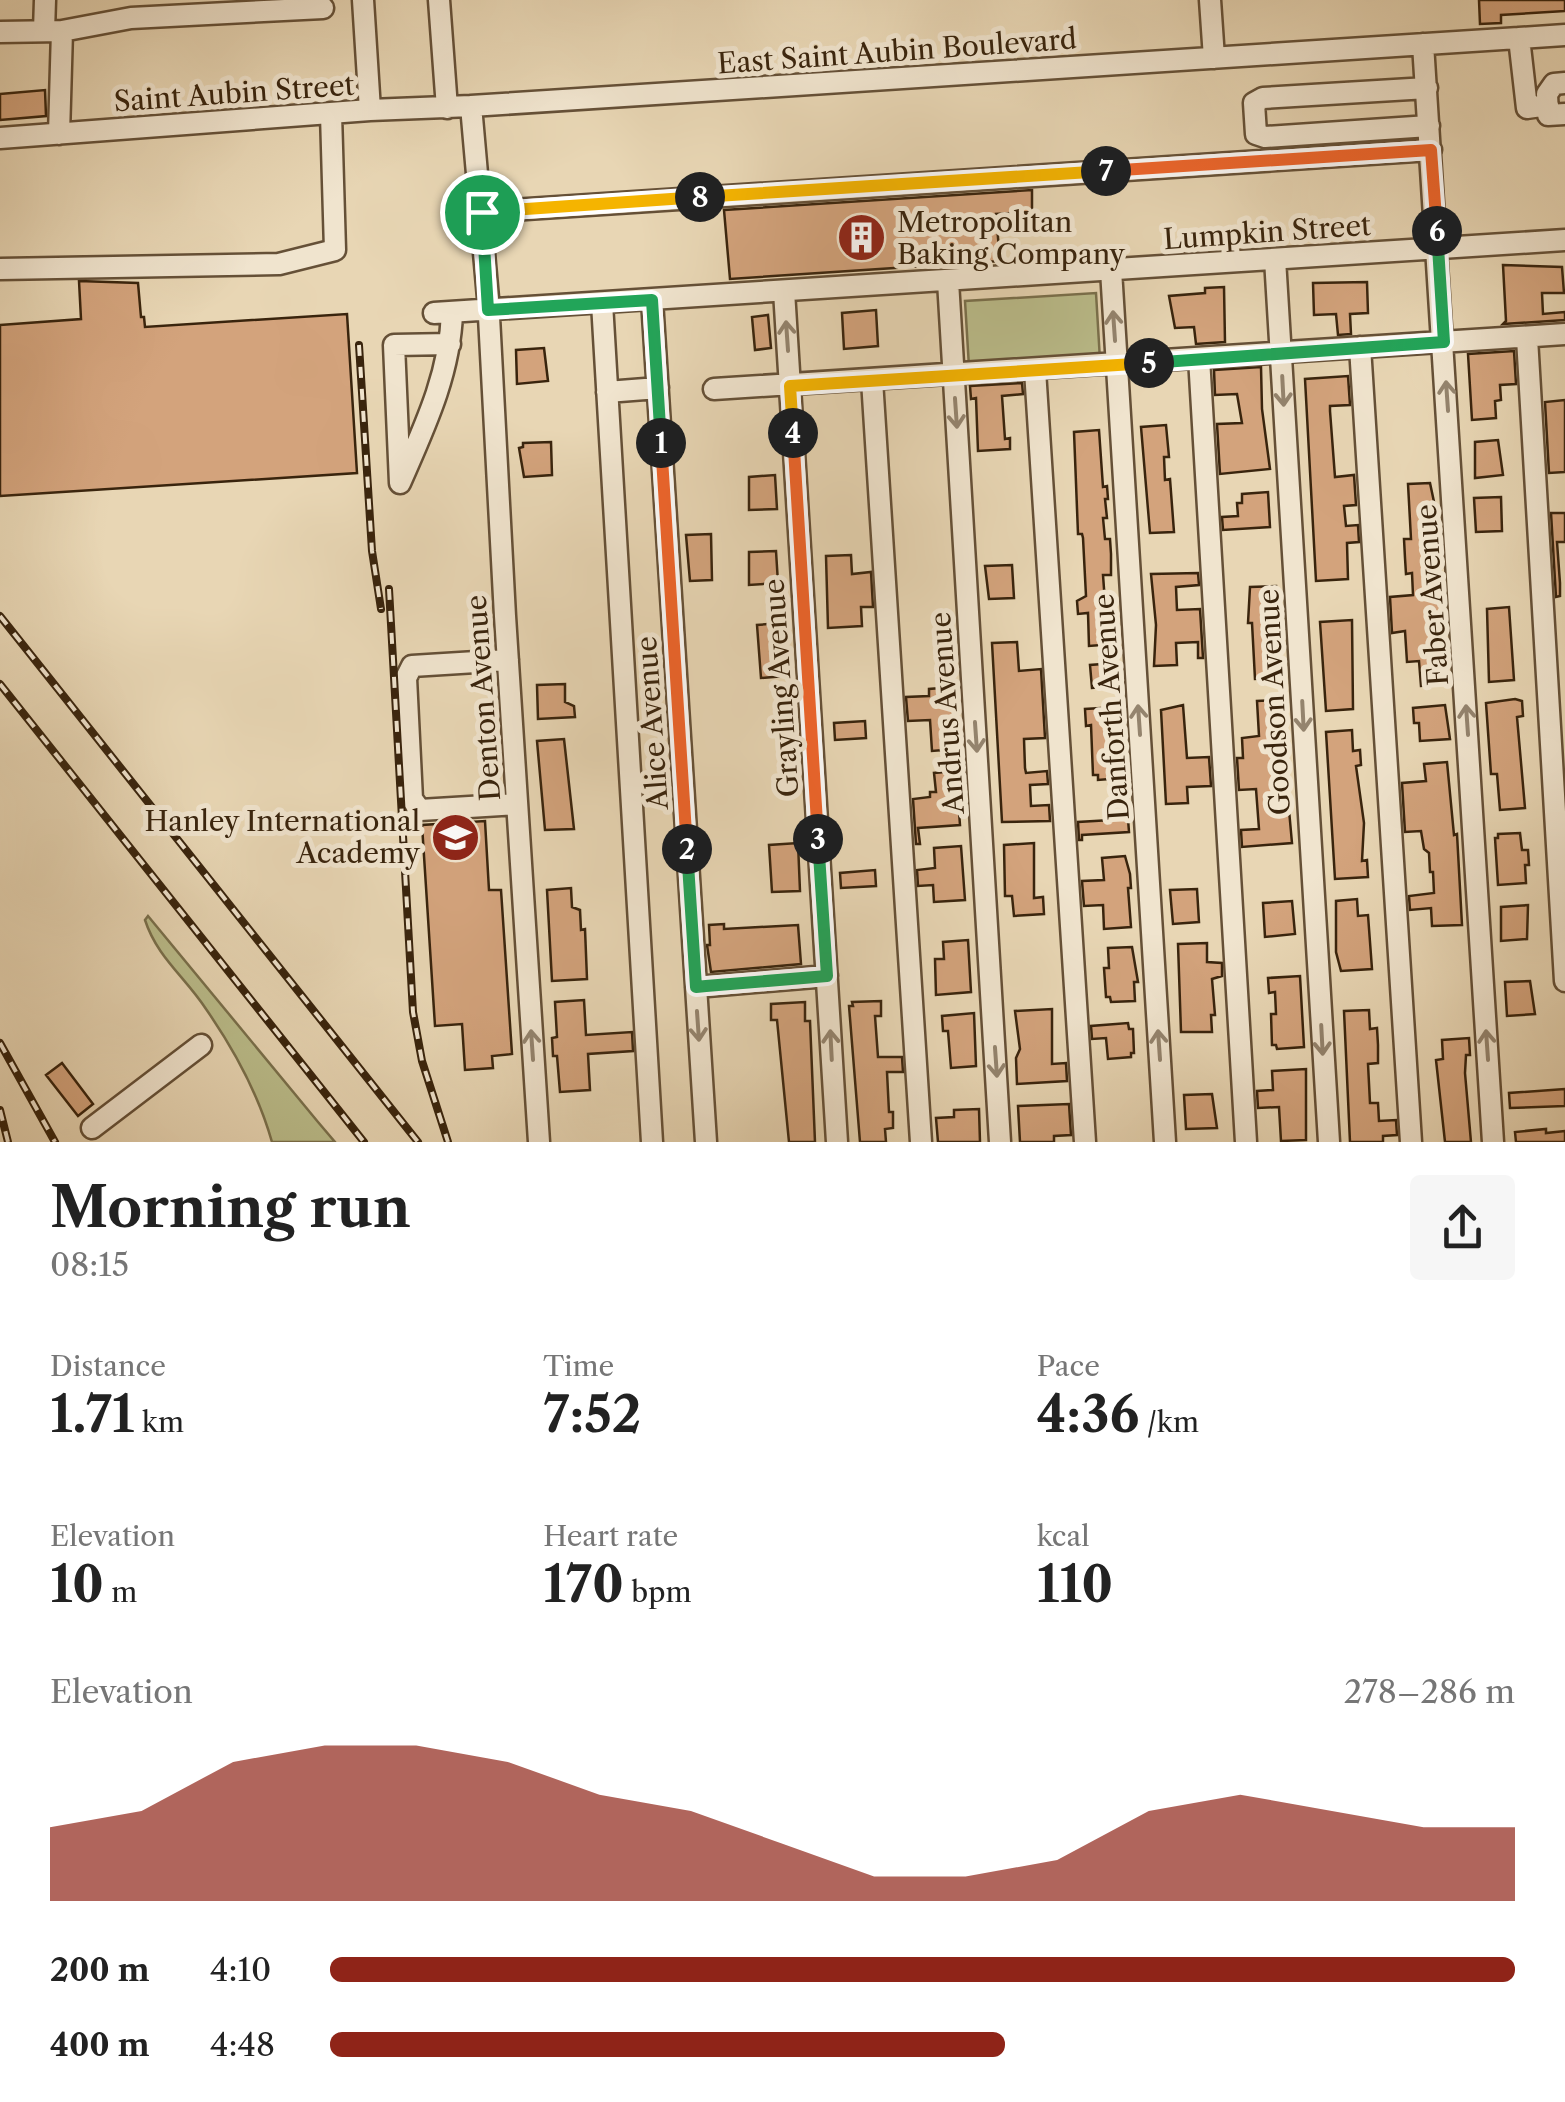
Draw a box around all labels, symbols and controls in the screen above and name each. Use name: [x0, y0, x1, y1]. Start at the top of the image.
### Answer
street label: East Saint Aubin Boulevard: [716, 21, 1078, 81]
street label: Saint Aubin Street: [113, 68, 356, 118]
pin: 7: [1081, 146, 1131, 196]
text: 7: [1099, 154, 1113, 188]
pin: [440, 170, 525, 255]
pin: 8: [675, 172, 725, 222]
text: 8: [691, 180, 709, 214]
icon: arrive: [455, 185, 510, 240]
place label: Metropolitan Baking Company: [897, 205, 1125, 271]
pin: 6: [1412, 206, 1462, 256]
street label: Lumpkin Street: [1162, 208, 1372, 256]
building icon: Metropolitan Baking Company: [836, 212, 888, 264]
text: 6: [1429, 214, 1445, 248]
one-way arrow: [1104, 311, 1123, 343]
one-way arrow: [777, 320, 796, 353]
pin: 5: [1124, 338, 1174, 388]
text: 5: [1141, 346, 1157, 380]
one-way arrow: [1274, 375, 1293, 407]
one-way arrow: [1437, 380, 1456, 412]
one-way arrow: [947, 396, 966, 428]
pin: 4: [768, 408, 818, 458]
text: 4: [785, 416, 801, 450]
pin: 1: [636, 418, 686, 468]
text: 1: [655, 426, 667, 460]
street label: Faber Avenue: [1409, 503, 1455, 687]
street label: Grayling Avenue: [756, 578, 806, 798]
street label: Goodson Avenue: [1251, 588, 1297, 816]
street label: Danforth Avenue: [1086, 593, 1136, 821]
street label: Denton Avenue: [459, 594, 507, 802]
street label: Andrus Avenue: [923, 611, 971, 816]
street label: Alice Avenue: [629, 635, 675, 812]
one-way arrow: [1294, 699, 1313, 731]
one-way arrow: [1129, 705, 1148, 737]
one-way arrow: [1457, 705, 1476, 737]
one-way arrow: [967, 721, 986, 753]
place label: Hanley International Academy: [144, 804, 420, 870]
school or university icon: Hanley International Academy: [429, 811, 481, 863]
pin: 3: [793, 814, 843, 864]
text: 3: [810, 822, 826, 856]
pin: 2: [662, 824, 712, 874]
text: 2: [679, 832, 695, 866]
one-way arrow: [689, 1009, 708, 1041]
one-way arrow: [1313, 1023, 1332, 1056]
one-way arrow: [522, 1029, 541, 1061]
one-way arrow: [821, 1029, 840, 1061]
one-way arrow: [1149, 1029, 1168, 1061]
one-way arrow: [1477, 1029, 1496, 1061]
one-way arrow: [986, 1045, 1005, 1077]
text: Morning run: [50, 1174, 411, 1241]
button: share: [1410, 1175, 1515, 1280]
text: 08:15: [50, 1245, 129, 1284]
text: Distance: [50, 1349, 166, 1383]
text: Time: [543, 1349, 614, 1383]
text: Pace: [1037, 1349, 1100, 1383]
text: 1.71: [50, 1383, 134, 1445]
text: 7:52: [543, 1383, 641, 1445]
text: 4:36: [1037, 1383, 1139, 1445]
text: km: [134, 1405, 184, 1439]
text: /km: [1139, 1405, 1199, 1439]
text: Elevation: [50, 1519, 175, 1553]
text: Heart rate: [543, 1519, 678, 1553]
text: kcal: [1037, 1519, 1090, 1553]
text: 10: [50, 1553, 104, 1615]
text: 170: [543, 1553, 624, 1615]
text: 110: [1037, 1553, 1113, 1615]
text: m: [104, 1575, 137, 1609]
text: bpm: [624, 1575, 691, 1609]
text: Elevation: [50, 1672, 193, 1711]
text: 278–286 m: [1344, 1672, 1515, 1711]
text: 200 m: [50, 1950, 150, 1989]
text: 4:10: [210, 1950, 271, 1989]
text: 400 m: [50, 2025, 150, 2064]
text: 4:48: [210, 2025, 275, 2064]

